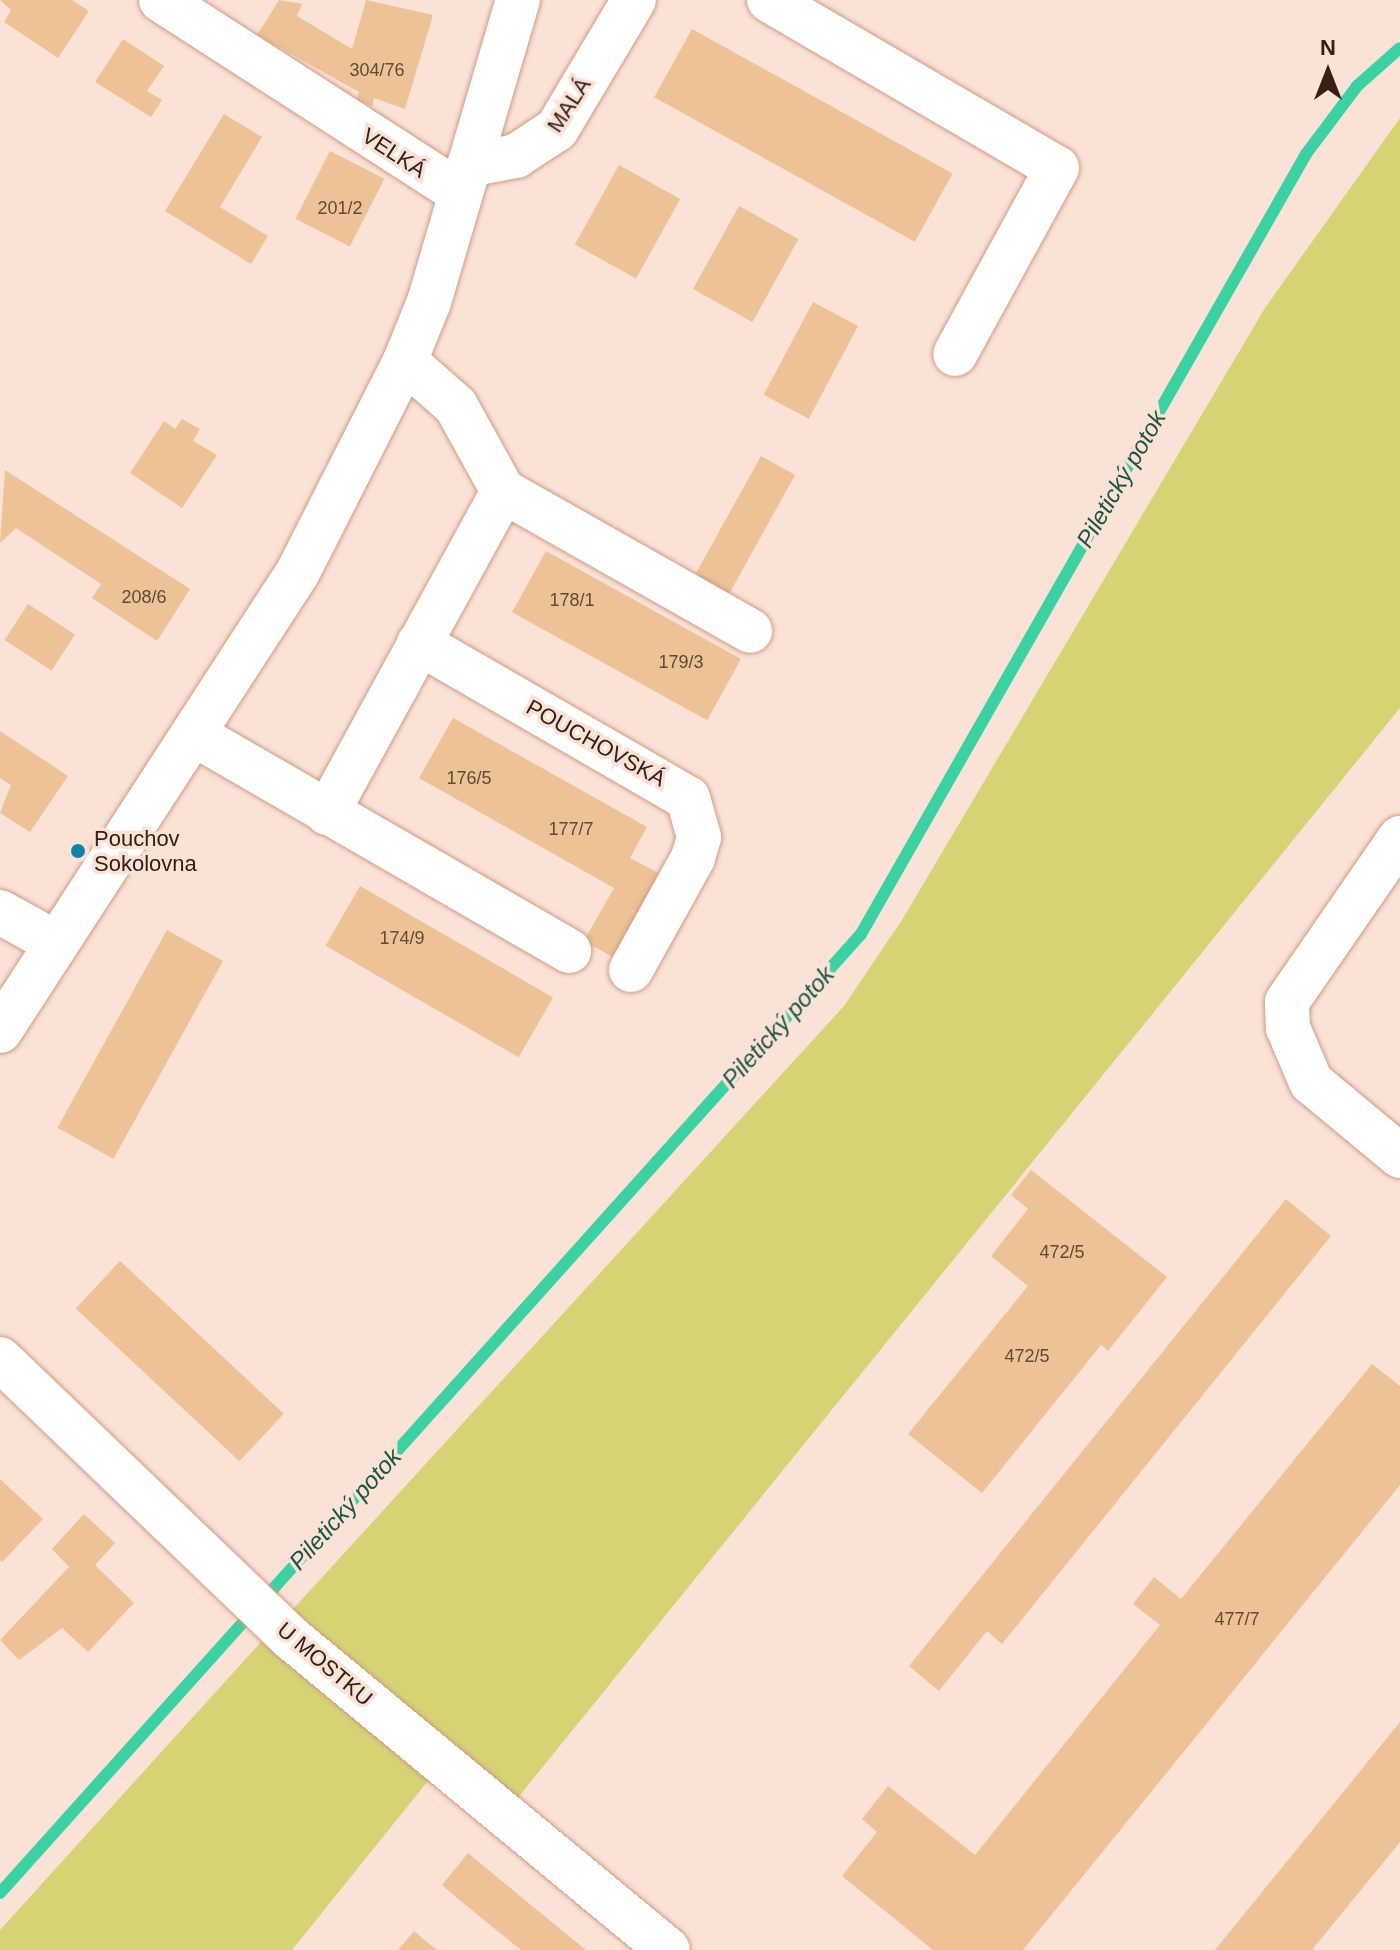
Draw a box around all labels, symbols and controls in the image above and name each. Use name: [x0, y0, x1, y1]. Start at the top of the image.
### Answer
north arrow: [1288, 32, 1368, 112]
text: N: [1320, 35, 1336, 60]
house number: 304/76: [349, 59, 405, 81]
street label: MALÁ: [542, 73, 596, 137]
street label: VELKÁ: [357, 123, 431, 183]
house number: 201/2: [317, 197, 363, 219]
water label: Piletický potok: [1070, 405, 1172, 553]
house number: 208/6: [121, 586, 167, 608]
house number: 178/1: [549, 589, 595, 611]
house number: 179/3: [658, 651, 704, 673]
street label: POUCHOVSKÁ: [522, 694, 670, 792]
house number: 176/5: [446, 767, 492, 789]
house number: 177/7: [548, 818, 594, 840]
place label: Pouchov Sokolovna: [94, 825, 197, 876]
marker: Pouchov Sokolovna: [69, 842, 87, 860]
house number: 174/9: [379, 927, 425, 949]
water label: Piletický potok: [716, 960, 840, 1094]
house number: 472/5: [1039, 1241, 1085, 1263]
house number: 472/5: [1004, 1345, 1050, 1367]
water label: Piletický potok: [283, 1442, 407, 1576]
house number: 477/7: [1214, 1608, 1260, 1630]
street label: U MOSTKU: [272, 1617, 378, 1711]

